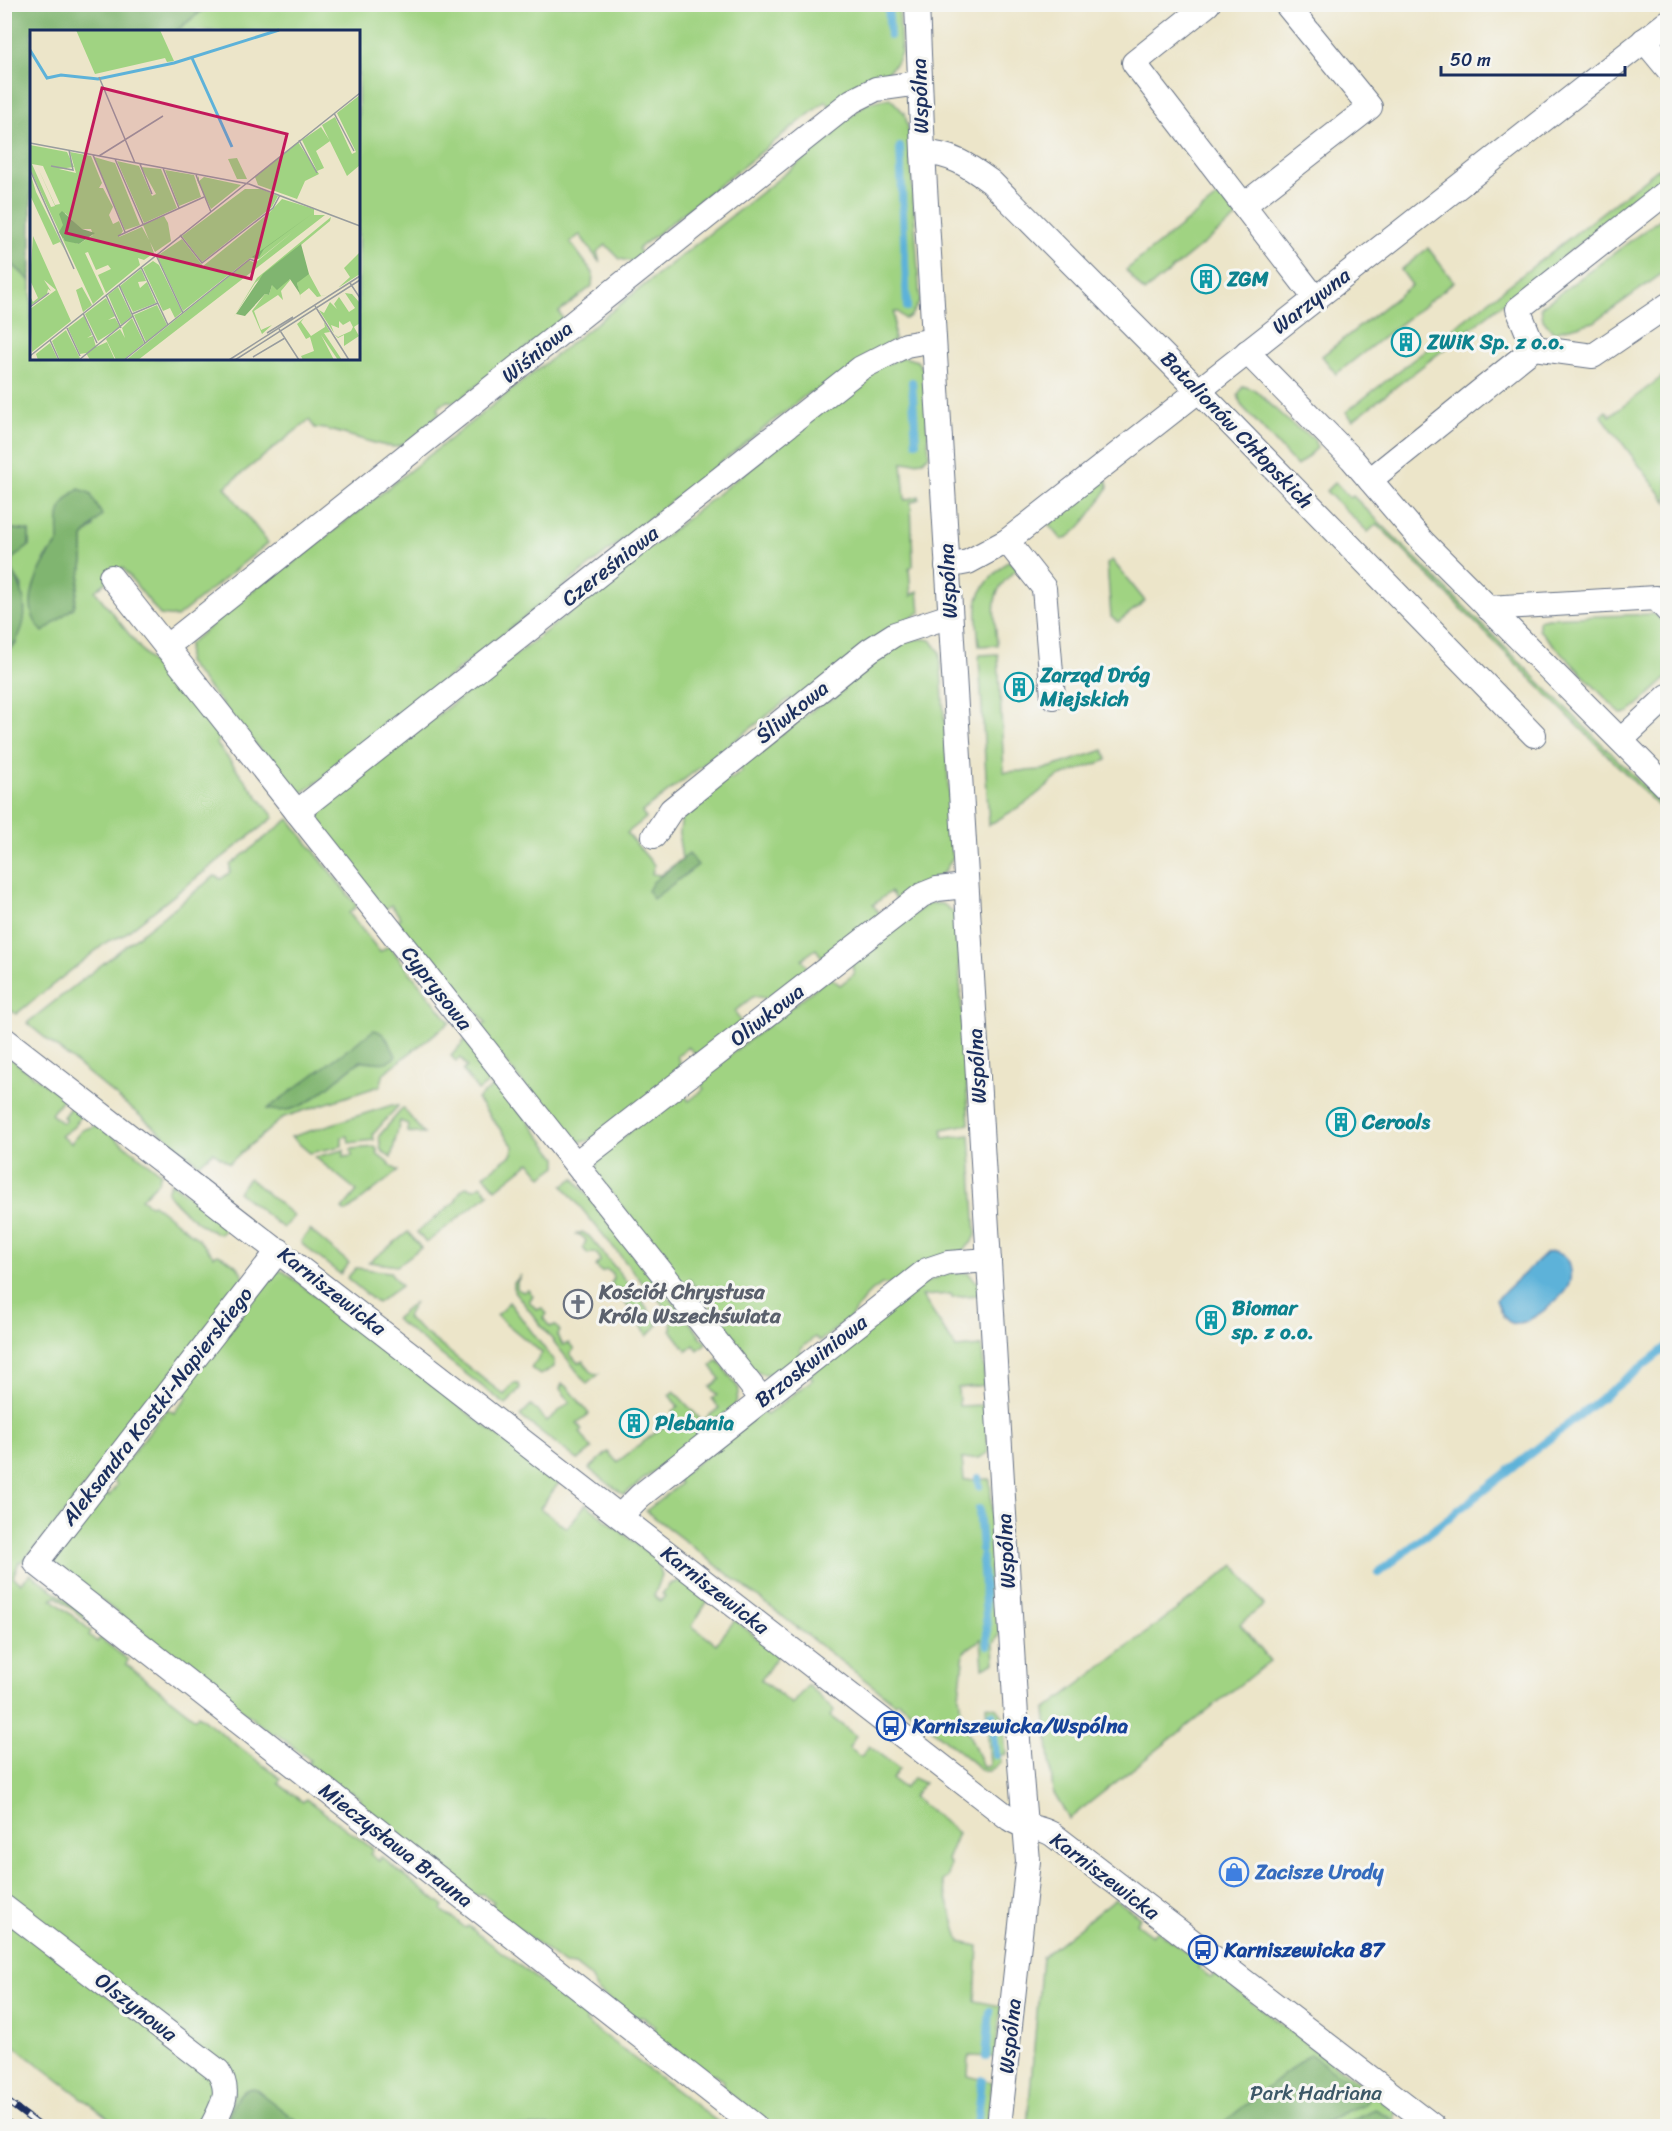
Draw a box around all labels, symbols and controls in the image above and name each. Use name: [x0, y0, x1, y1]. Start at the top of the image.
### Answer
inset map: [30, 30, 360, 360]
scale bar: [1441, 39, 1626, 77]
text: 50 m: [1450, 44, 1491, 76]
street label: Wspólna: [900, 57, 940, 134]
street label: Warzywna: [1263, 257, 1359, 344]
place label: ZGM: [1226, 260, 1269, 298]
building icon: ZGM: [1190, 263, 1222, 295]
street label: Wiśniowa: [492, 310, 582, 393]
place label: ZWiK Sp. z o.o.: [1426, 323, 1565, 361]
building icon: ZWiK Sp. z o.o.: [1390, 326, 1422, 358]
street label: Batalionów Chłopskich: [1151, 342, 1323, 518]
street label: Czereśniowa: [553, 515, 668, 617]
street label: Wspólna: [927, 542, 969, 620]
place label: Zarząd Dróg Miejskich: [1039, 656, 1150, 718]
street label: Śliwkowa: [746, 670, 838, 754]
building icon: Zarząd Dróg Miejskich: [1003, 671, 1035, 703]
street label: Cyprysowa: [391, 937, 483, 1039]
street label: Oliwkowa: [721, 973, 813, 1057]
street label: Wspólna: [956, 1027, 998, 1105]
place label: Cerools: [1361, 1103, 1431, 1141]
building icon: Cerools: [1325, 1106, 1357, 1138]
street label: Karniszewicka: [269, 1236, 395, 1346]
place label: Kościół Chrystusa Króla Wszechświata: [598, 1273, 782, 1335]
street label: Aleksandra Kostki-Napierskiego: [50, 1277, 263, 1535]
church icon: Kościół Chrystusa Króla Wszechświata: [562, 1288, 594, 1320]
place label: Biomar sp. z o.o.: [1231, 1289, 1314, 1351]
street label: Brzoskwiniowa: [746, 1304, 876, 1418]
building icon: Biomar sp. z o.o.: [1195, 1304, 1227, 1336]
place label: Plebania: [655, 1404, 734, 1442]
building icon: Plebania: [618, 1407, 650, 1439]
street label: Wspólna: [985, 1512, 1027, 1590]
street label: Karniszewicka: [652, 1535, 778, 1645]
place label: Karniszewicka/Wspólna: [911, 1707, 1129, 1745]
bus stop icon: Karniszewicka/Wspólna: [875, 1710, 907, 1742]
street label: Mieczysława Brauna: [310, 1772, 482, 1918]
street label: Karniszewicka: [1042, 1822, 1169, 1931]
place label: Zacisze Urody: [1254, 1853, 1385, 1891]
shop icon: Zacisze Urody: [1218, 1856, 1250, 1888]
place label: Karniszewicka 87: [1223, 1931, 1386, 1969]
bus stop icon: Karniszewicka 87: [1187, 1934, 1219, 1966]
street label: Olszynowa: [86, 1962, 186, 2052]
street label: Wspólna: [987, 1996, 1033, 2076]
park label: Park Hadriana: [1250, 2074, 1382, 2112]

